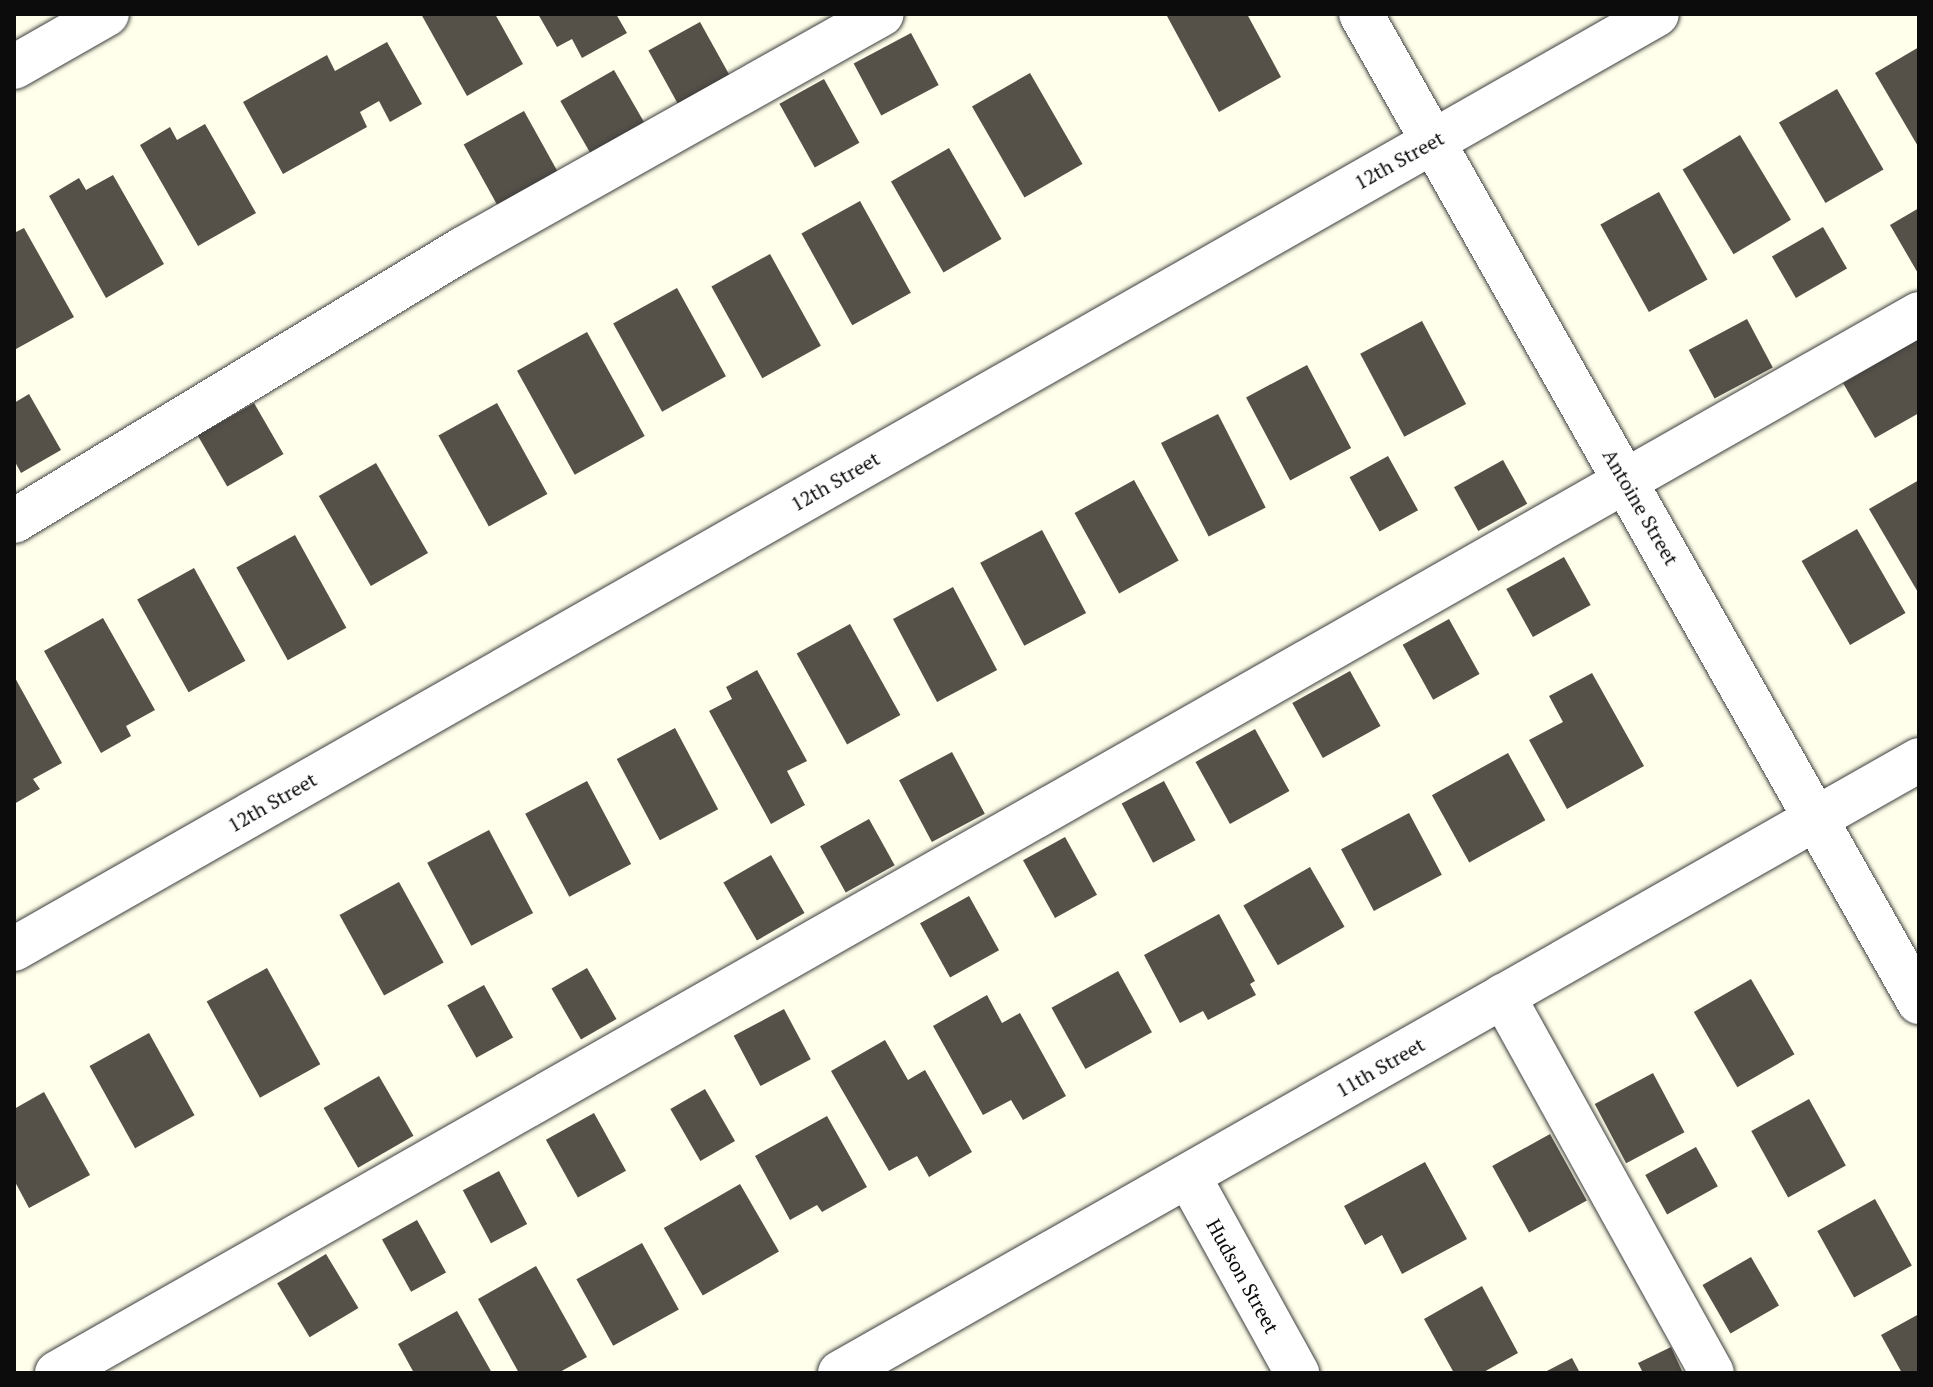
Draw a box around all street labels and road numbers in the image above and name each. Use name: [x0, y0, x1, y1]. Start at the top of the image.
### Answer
street label: 12th Street: [1350, 126, 1448, 194]
street label: Antoine Street: [1598, 445, 1684, 569]
street label: 12th Street: [786, 446, 884, 516]
street label: 12th Street: [223, 767, 321, 837]
street label: 11th Street: [1331, 1032, 1429, 1102]
street label: Hudson Street: [1202, 1215, 1284, 1337]

